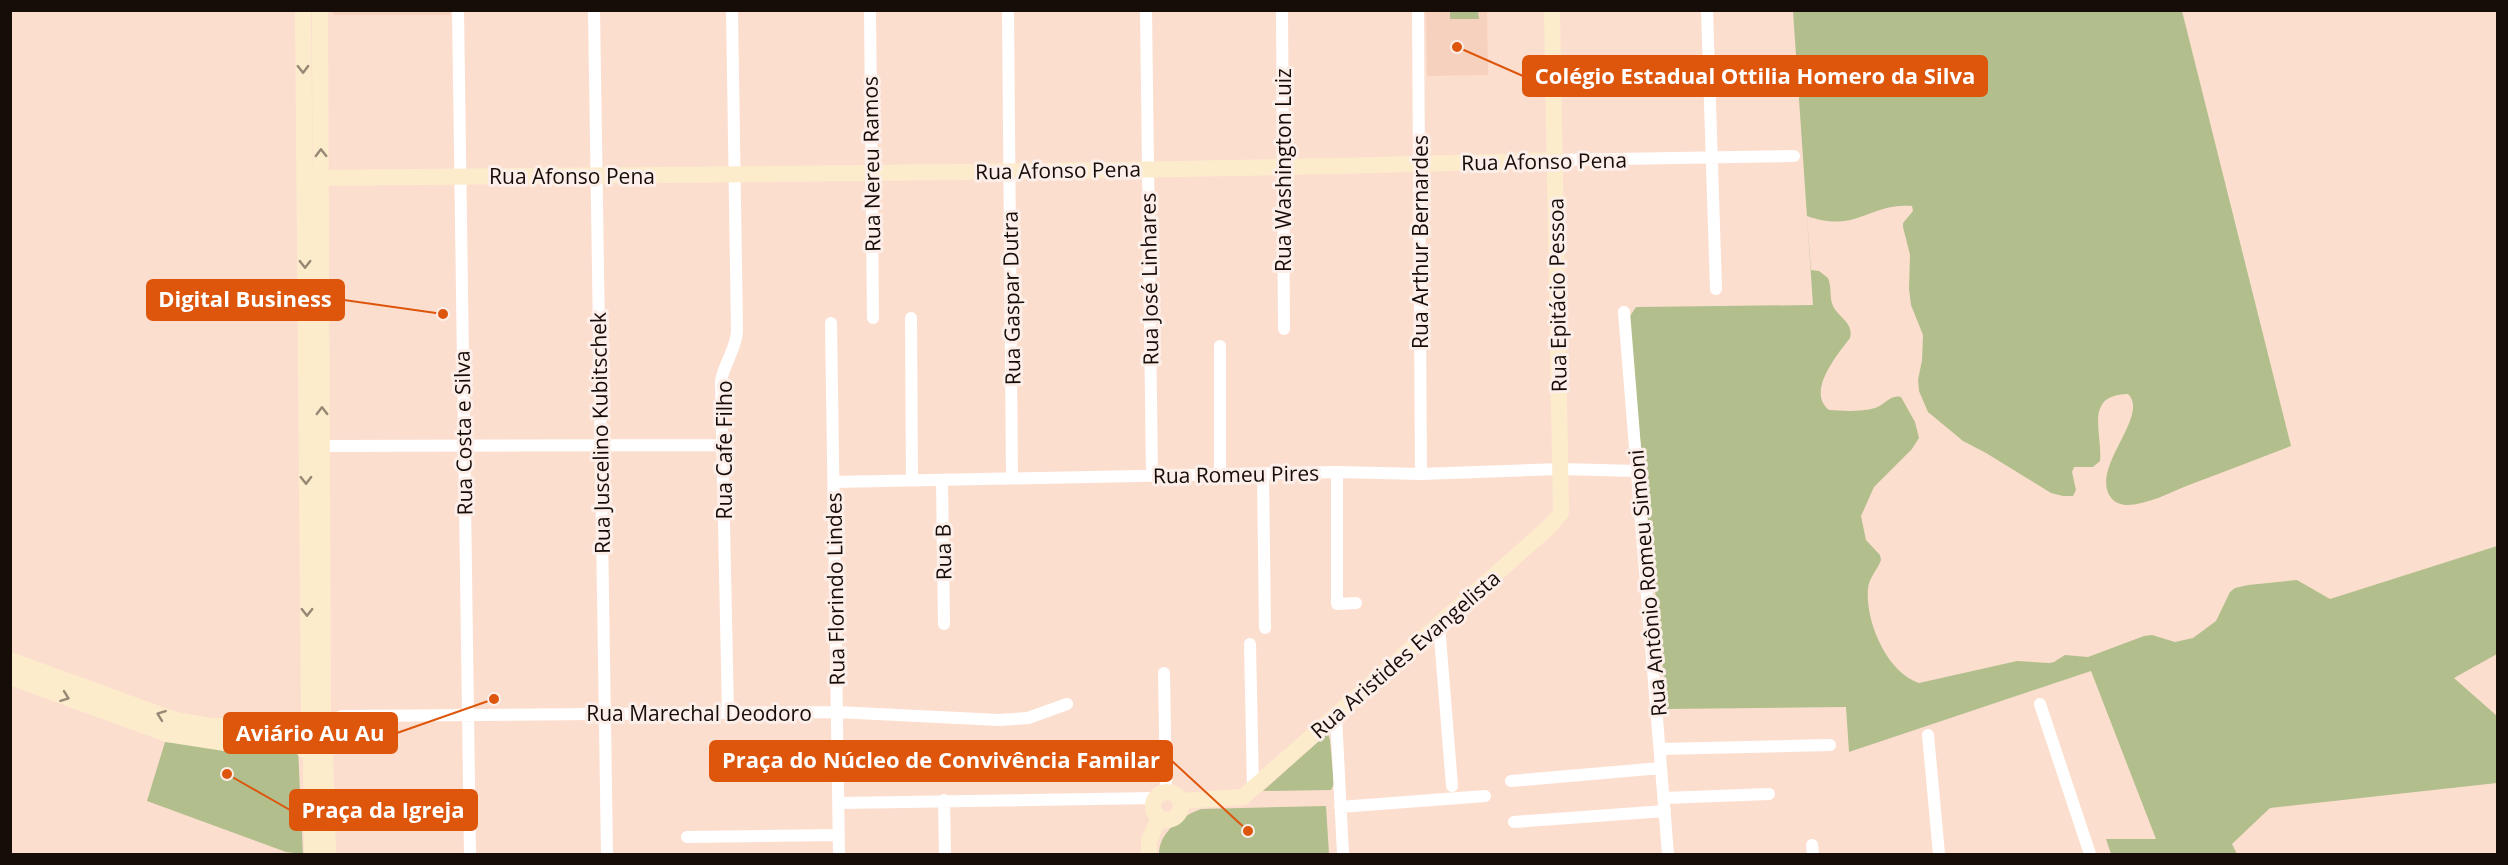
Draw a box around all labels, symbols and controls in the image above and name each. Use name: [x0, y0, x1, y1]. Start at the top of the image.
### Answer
callout: Colégio Estadual Ottilia Homero da Silva: [1523, 56, 1987, 96]
text: Colégio Estadual Ottilia Homero da Silva: [1535, 60, 1975, 90]
one-way arrow: [297, 64, 310, 73]
street label: Rua Washington Luiz: [1269, 68, 1297, 272]
street label: Rua Nereu Ramos: [855, 76, 887, 252]
street label: Rua Arthur Bernardes: [1406, 135, 1434, 349]
street label: Rua Afonso Pena: [1461, 146, 1627, 176]
one-way arrow: [315, 149, 327, 158]
street label: Rua Afonso Pena: [975, 155, 1141, 185]
street label: Rua Afonso Pena: [489, 162, 655, 190]
street label: Rua José Linhares: [1133, 192, 1165, 366]
street label: Rua Epitácio Pessoa: [1541, 198, 1573, 392]
street label: Rua Gaspar Dutra: [995, 211, 1027, 385]
one-way arrow: [299, 259, 311, 268]
callout: Digital Business: [147, 280, 344, 320]
text: Digital Business: [158, 283, 332, 313]
street label: Rua Juscelino Kubitschek: [584, 312, 616, 554]
street label: Rua Costa e Silva: [448, 350, 478, 516]
street label: Rua Cafe Filho: [710, 380, 738, 520]
one-way arrow: [316, 407, 328, 416]
street label: Rua Antônio Romeu Simoni: [1621, 448, 1673, 718]
street label: Rua Romeu Pires: [1153, 459, 1319, 489]
one-way arrow: [300, 475, 312, 484]
street label: Rua Florindo Lindes: [819, 492, 851, 686]
street label: Rua B: [929, 523, 957, 581]
street label: Rua Aristides Evangelista: [1304, 564, 1506, 744]
one-way arrow: [301, 608, 313, 617]
one-way arrow: [59, 690, 70, 703]
street label: Rua Marechal Deodoro: [586, 699, 812, 727]
one-way arrow: [156, 709, 167, 722]
callout: Aviário Au Au: [224, 713, 397, 753]
text: Aviário Au Au: [236, 717, 384, 747]
callout: Praça do Núcleo de Convivência Familar: [710, 741, 1172, 781]
text: Praça do Núcleo de Convivência Familar: [722, 744, 1160, 774]
callout: Praça da Igreja: [290, 790, 477, 830]
text: Praça da Igreja: [301, 794, 465, 824]

